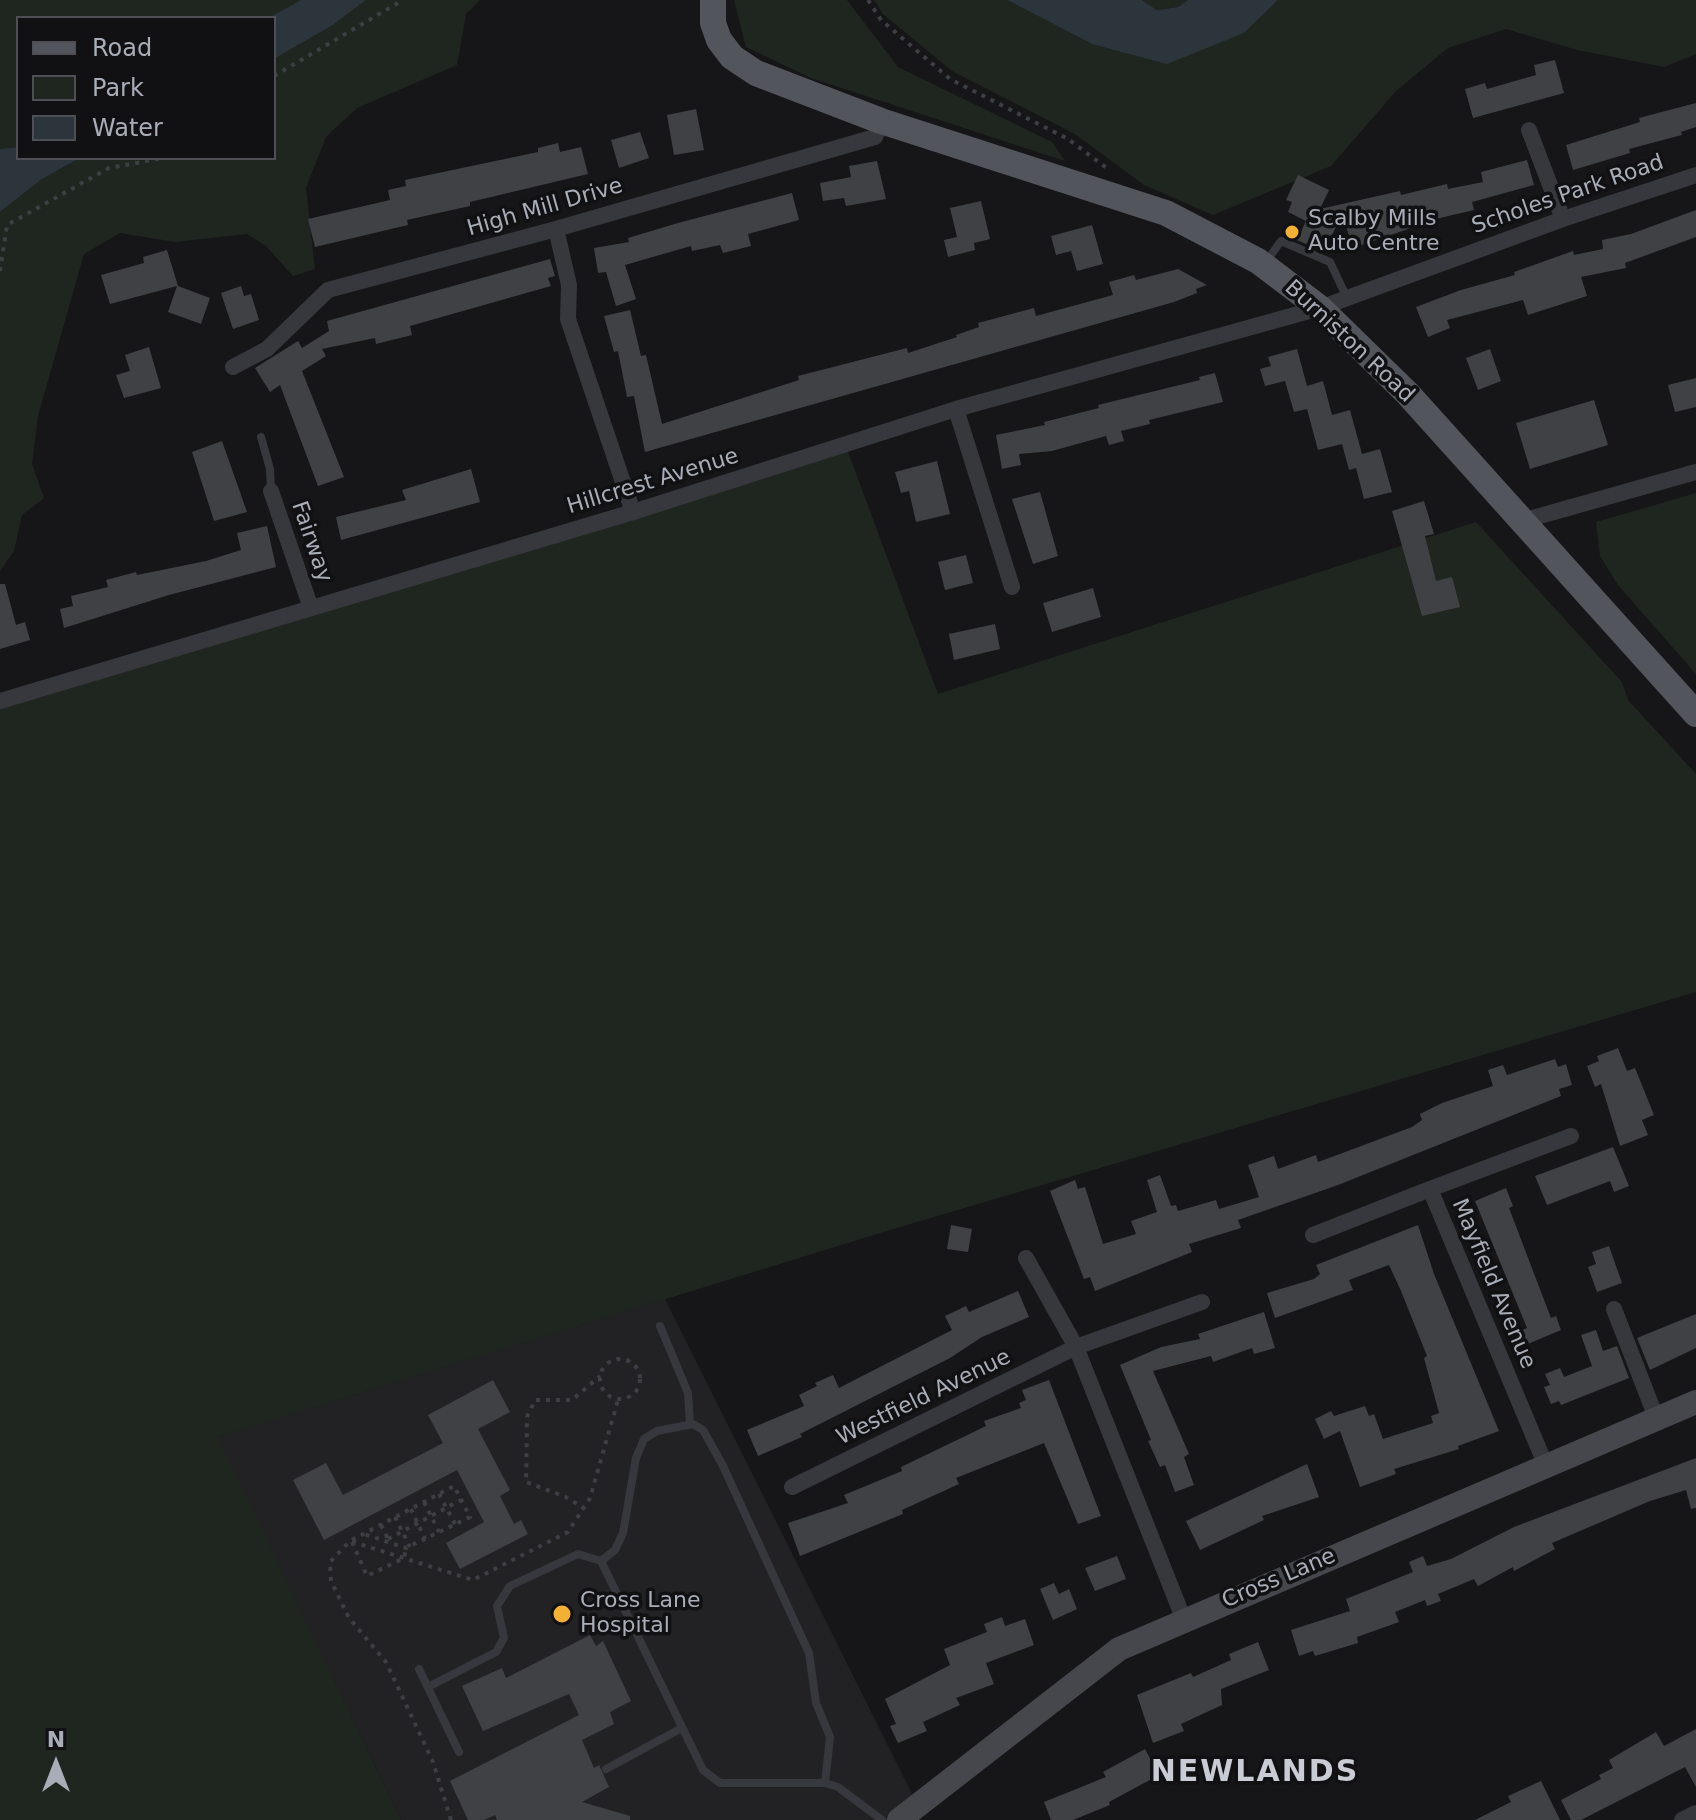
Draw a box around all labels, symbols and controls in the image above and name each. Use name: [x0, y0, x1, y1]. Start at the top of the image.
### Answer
legend: [16, 16, 276, 160]
text: Road: [92, 34, 152, 62]
text: Park: [92, 74, 144, 102]
text: Water: [92, 114, 163, 142]
street label: Scholes Park Road: [1469, 150, 1667, 240]
street label: High Mill Drive: [464, 173, 626, 243]
place label: Scalby Mills Auto Centre: [1308, 206, 1440, 258]
marker: Scalby Mills Auto Centre: [1283, 223, 1301, 241]
street label: Burniston Road: [1279, 275, 1419, 409]
street label: Hillcrest Avenue: [564, 443, 742, 521]
street label: Fairway: [285, 498, 337, 586]
street label: Mayfield Avenue: [1445, 1195, 1541, 1373]
street label: Westfield Avenue: [833, 1344, 1015, 1452]
street label: Cross Lane: [1218, 1543, 1340, 1615]
place label: Cross Lane Hospital: [580, 1588, 701, 1640]
marker: Cross Lane Hospital: [551, 1603, 573, 1625]
north arrow: [16, 1724, 96, 1804]
text: N: [47, 1727, 65, 1752]
district label: NEWLANDS: [1151, 1755, 1359, 1791]

